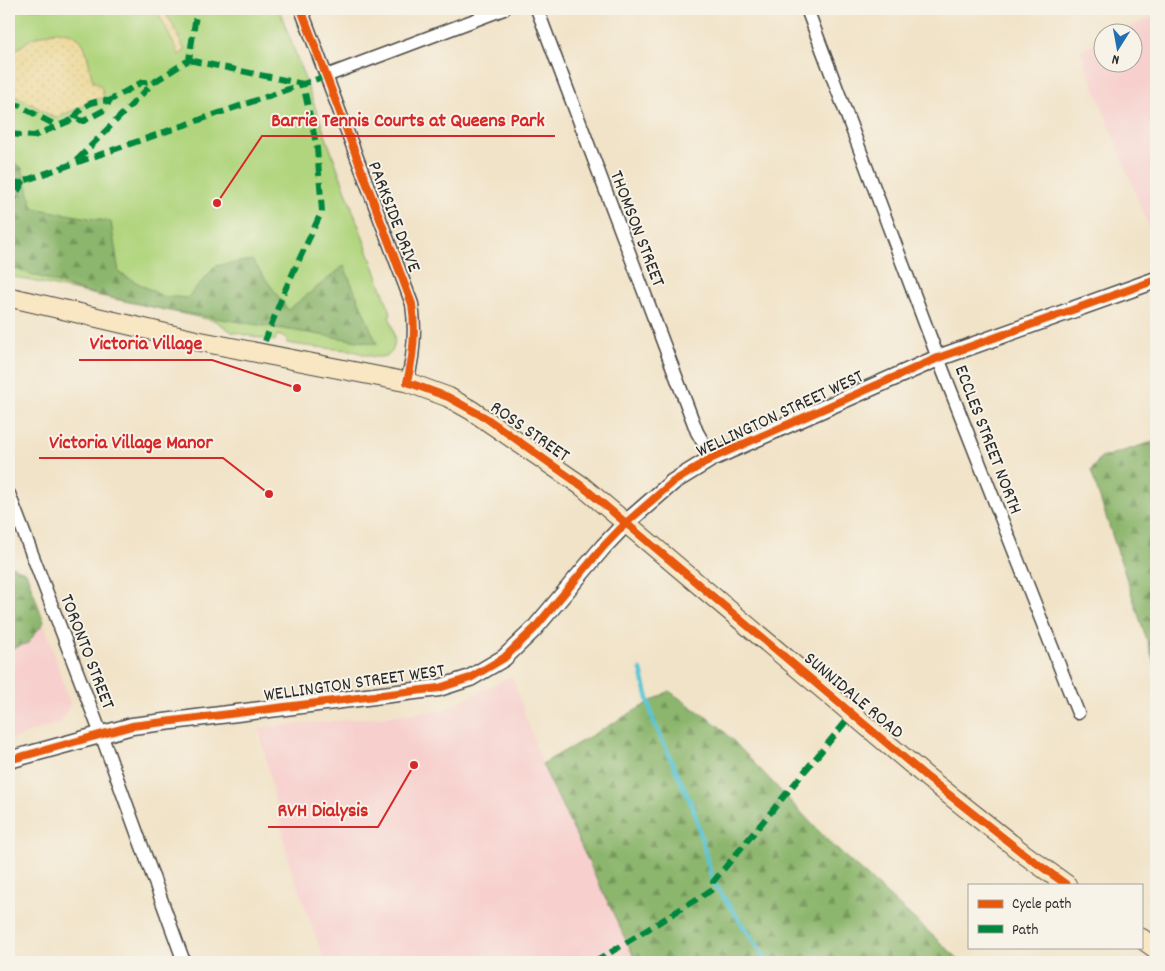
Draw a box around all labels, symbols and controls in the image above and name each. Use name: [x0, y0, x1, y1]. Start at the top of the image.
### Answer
north arrow: [1092, 22, 1142, 72]
text: N: [1111, 48, 1121, 69]
callout: Barrie Tennis Courts at Queens Park: [262, 101, 555, 136]
text: Barrie Tennis Courts at Queens Park: [271, 108, 545, 136]
street label: PARKSIDE DRIVE: [359, 158, 426, 277]
street label: THOMSON STREET: [601, 167, 670, 292]
callout: Victoria Village: [79, 325, 212, 360]
text: Victoria Village: [90, 331, 202, 359]
street label: ECCLES STREET NORTH: [946, 362, 1028, 519]
street label: WELLINGTON STREET WEST: [692, 364, 869, 466]
street label: ROSS STREET: [484, 396, 574, 470]
callout: Victoria Village Manor: [39, 423, 223, 458]
text: Victoria Village Manor: [49, 430, 213, 458]
street label: TORONTO STREET: [51, 591, 120, 714]
street label: SUNNIDALE ROAD: [797, 647, 909, 747]
street label: WELLINGTON STREET WEST: [262, 658, 447, 711]
callout: RVH Dialysis: [268, 792, 378, 827]
text: RVH Dialysis: [278, 798, 368, 826]
legend: [968, 884, 1142, 948]
text: Cycle path: [1012, 894, 1072, 916]
text: Path: [1012, 920, 1038, 942]

